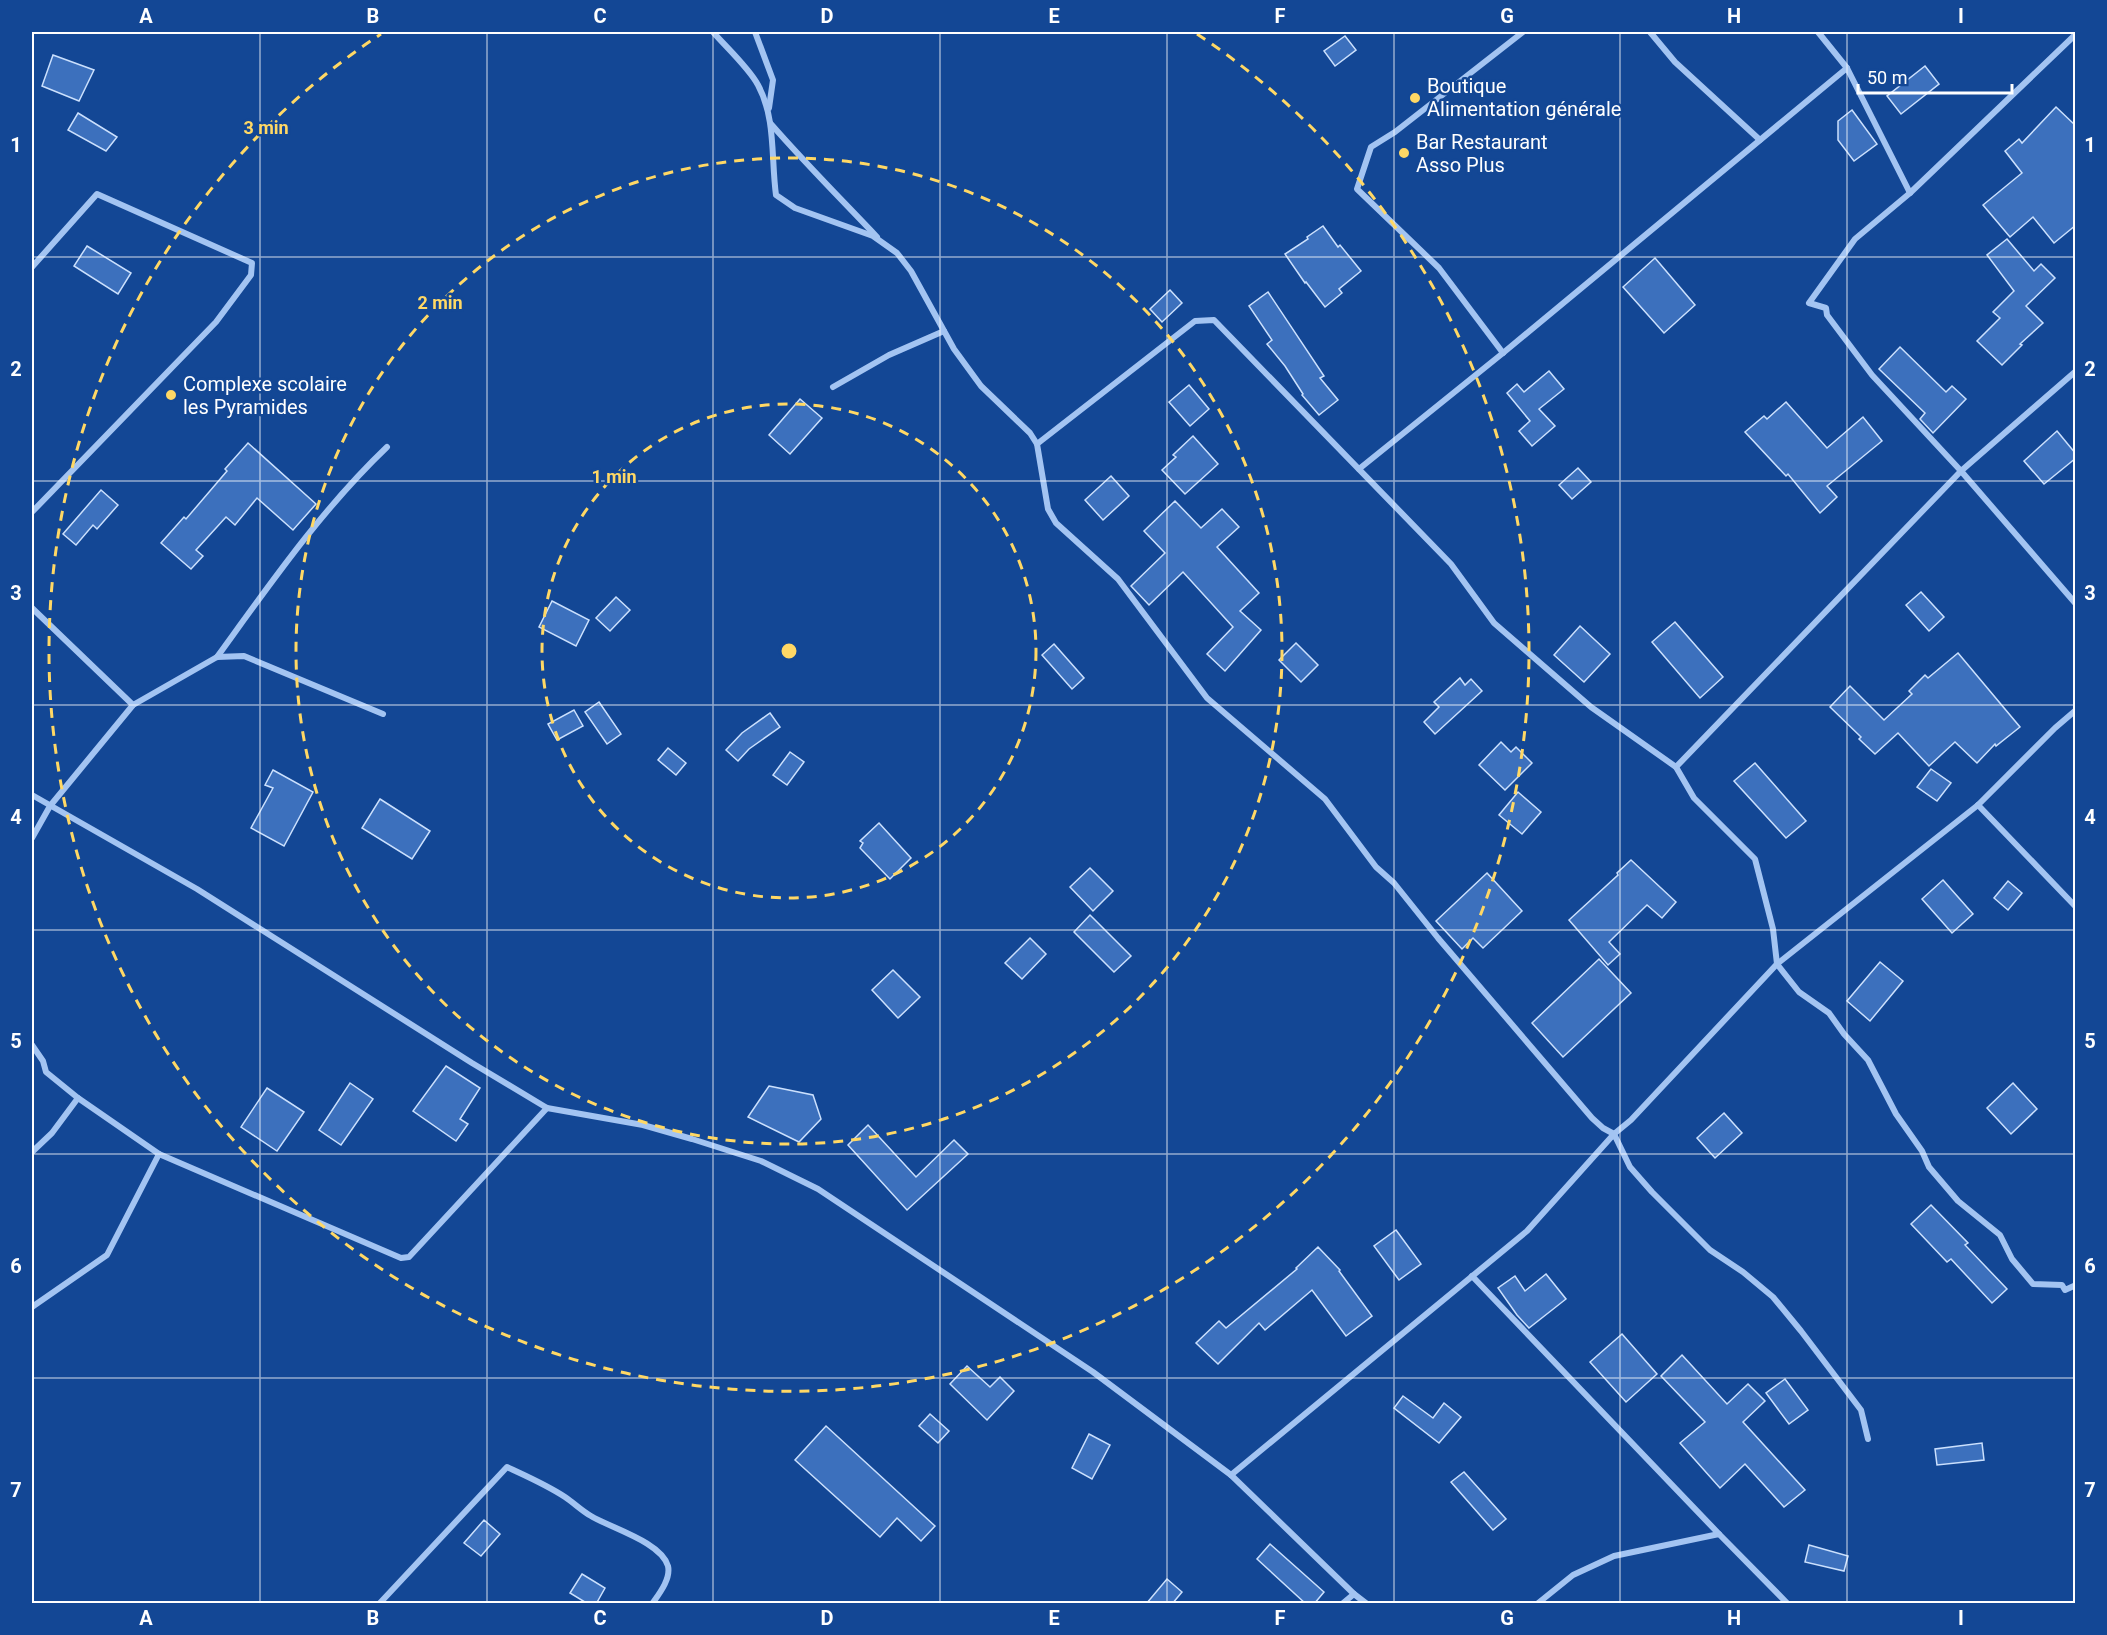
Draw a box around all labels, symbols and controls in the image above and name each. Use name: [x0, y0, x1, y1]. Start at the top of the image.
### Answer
text: A: [139, 4, 153, 28]
text: B: [367, 4, 379, 28]
text: C: [593, 4, 607, 28]
text: D: [821, 4, 834, 28]
text: E: [1048, 4, 1060, 28]
text: F: [1275, 4, 1286, 28]
text: G: [1500, 4, 1514, 28]
text: H: [1727, 4, 1741, 28]
text: I: [1958, 4, 1964, 28]
scale bar: [1858, 57, 2012, 95]
text: 50 m: [1867, 67, 1907, 88]
place label: Boutique Alimentation générale: [1427, 74, 1621, 121]
marker: Boutique Alimentation générale: [1408, 91, 1422, 105]
text: 3 min: [243, 117, 289, 138]
place label: Bar Restaurant Asso Plus: [1416, 130, 1548, 177]
text: 1: [10, 133, 22, 157]
text: 1: [2084, 133, 2096, 157]
marker: Bar Restaurant Asso Plus: [1397, 146, 1411, 160]
text: 2 min: [417, 292, 463, 313]
text: 2: [10, 357, 22, 381]
text: 2: [2084, 357, 2096, 381]
place label: Complexe scolaire les Pyramides: [183, 372, 347, 419]
marker: Complexe scolaire les Pyramides: [164, 388, 178, 402]
text: 1 min: [591, 466, 637, 487]
text: 3: [10, 581, 22, 605]
text: 3: [2084, 581, 2096, 605]
centre of rings: [779, 641, 799, 661]
text: 4: [10, 805, 22, 829]
text: 4: [2084, 805, 2096, 829]
text: 5: [10, 1029, 22, 1053]
text: 5: [2084, 1029, 2096, 1053]
text: 6: [10, 1254, 22, 1278]
text: 6: [2084, 1254, 2096, 1278]
text: 7: [10, 1478, 22, 1502]
text: 7: [2084, 1478, 2096, 1502]
text: A: [139, 1606, 153, 1630]
text: B: [367, 1606, 379, 1630]
text: C: [593, 1606, 607, 1630]
text: D: [821, 1606, 834, 1630]
text: E: [1048, 1606, 1060, 1630]
text: F: [1275, 1606, 1286, 1630]
text: G: [1500, 1606, 1514, 1630]
text: H: [1727, 1606, 1741, 1630]
text: I: [1958, 1606, 1964, 1630]

